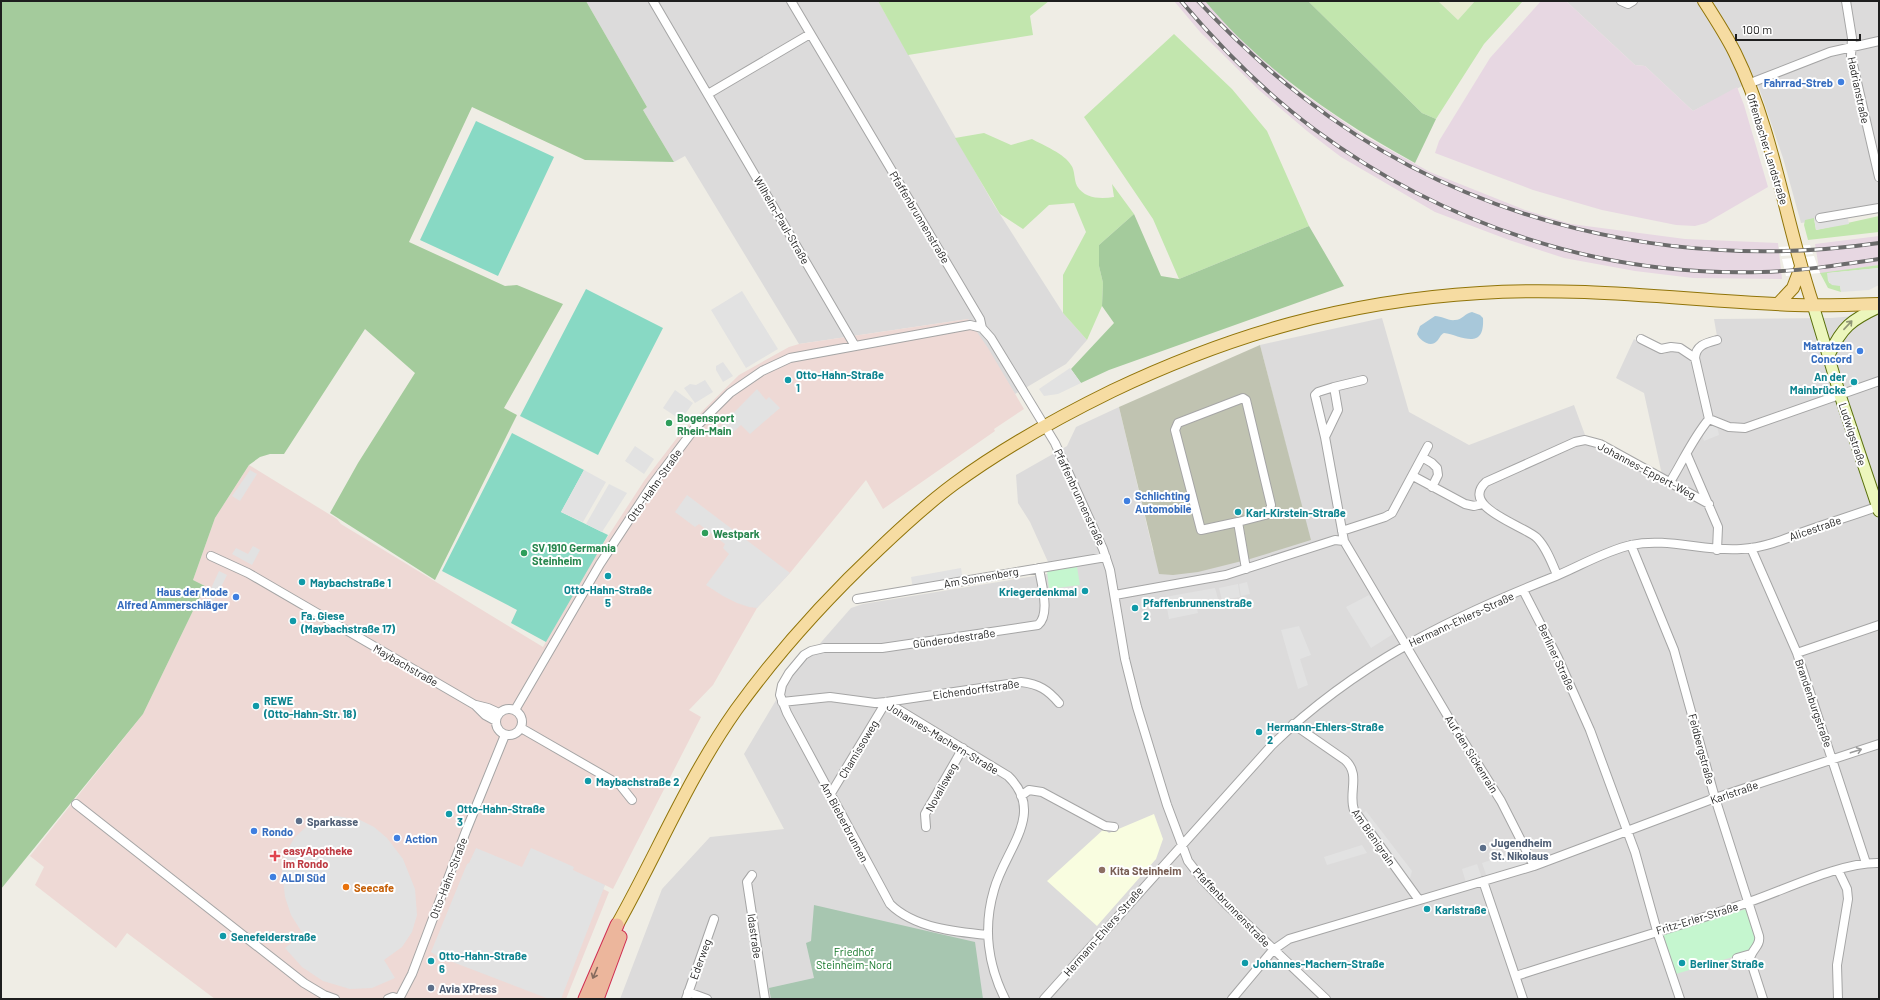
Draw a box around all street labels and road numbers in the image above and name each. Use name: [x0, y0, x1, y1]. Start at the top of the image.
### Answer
street label: Hadrianstraße: [1846, 55, 1872, 125]
street label: Offenbacher Landstraße: [1745, 92, 1791, 206]
street label: Pfaffenbrunnenstraße: [887, 169, 953, 266]
street label: Wilhelm-Paul-Straße: [751, 174, 813, 266]
street label: Ludwigstraße: [1837, 401, 1869, 467]
street label: Johannes-Eppert-Weg: [1596, 439, 1698, 501]
street label: Otto-Hahn-Straße: [624, 446, 684, 524]
street label: Pfaffenbrunnenstraße: [1052, 447, 1108, 548]
street label: Alicestraße: [1787, 513, 1843, 543]
street label: Am Sonnenberg: [943, 564, 1019, 590]
street label: Hermann-Ehlers-Straße: [1406, 589, 1516, 649]
street label: Berliner Straße: [1536, 622, 1578, 693]
street label: Günderodestraße: [912, 626, 996, 650]
street label: Maybachstraße: [371, 641, 441, 689]
street label: Brandenburgstraße: [1793, 657, 1835, 749]
street label: Eichendorffstraße: [932, 676, 1020, 702]
street label: Johannes-Machern-Straße: [885, 699, 1001, 777]
street label: Feldbergstraße: [1686, 712, 1718, 786]
street label: Auf den Sickenrain: [1443, 713, 1501, 795]
street label: Chamissoweg: [835, 717, 881, 781]
street label: Novalisweg: [922, 760, 960, 814]
street label: Karlstraße: [1708, 778, 1760, 806]
street label: Am Bieberbrunnen: [818, 780, 872, 864]
street label: Am Bienigrain: [1350, 806, 1398, 868]
street label: Otto-Hahn-Straße: [427, 835, 470, 920]
street label: Pfaffenbrunnenstraße: [1191, 865, 1273, 949]
street label: Hermann-Ehlers-Straße: [1061, 883, 1146, 978]
street label: Fritz-Erler-Straße: [1654, 899, 1740, 937]
street label: Idastraße: [745, 913, 765, 959]
street label: Ederweg: [687, 937, 713, 981]

